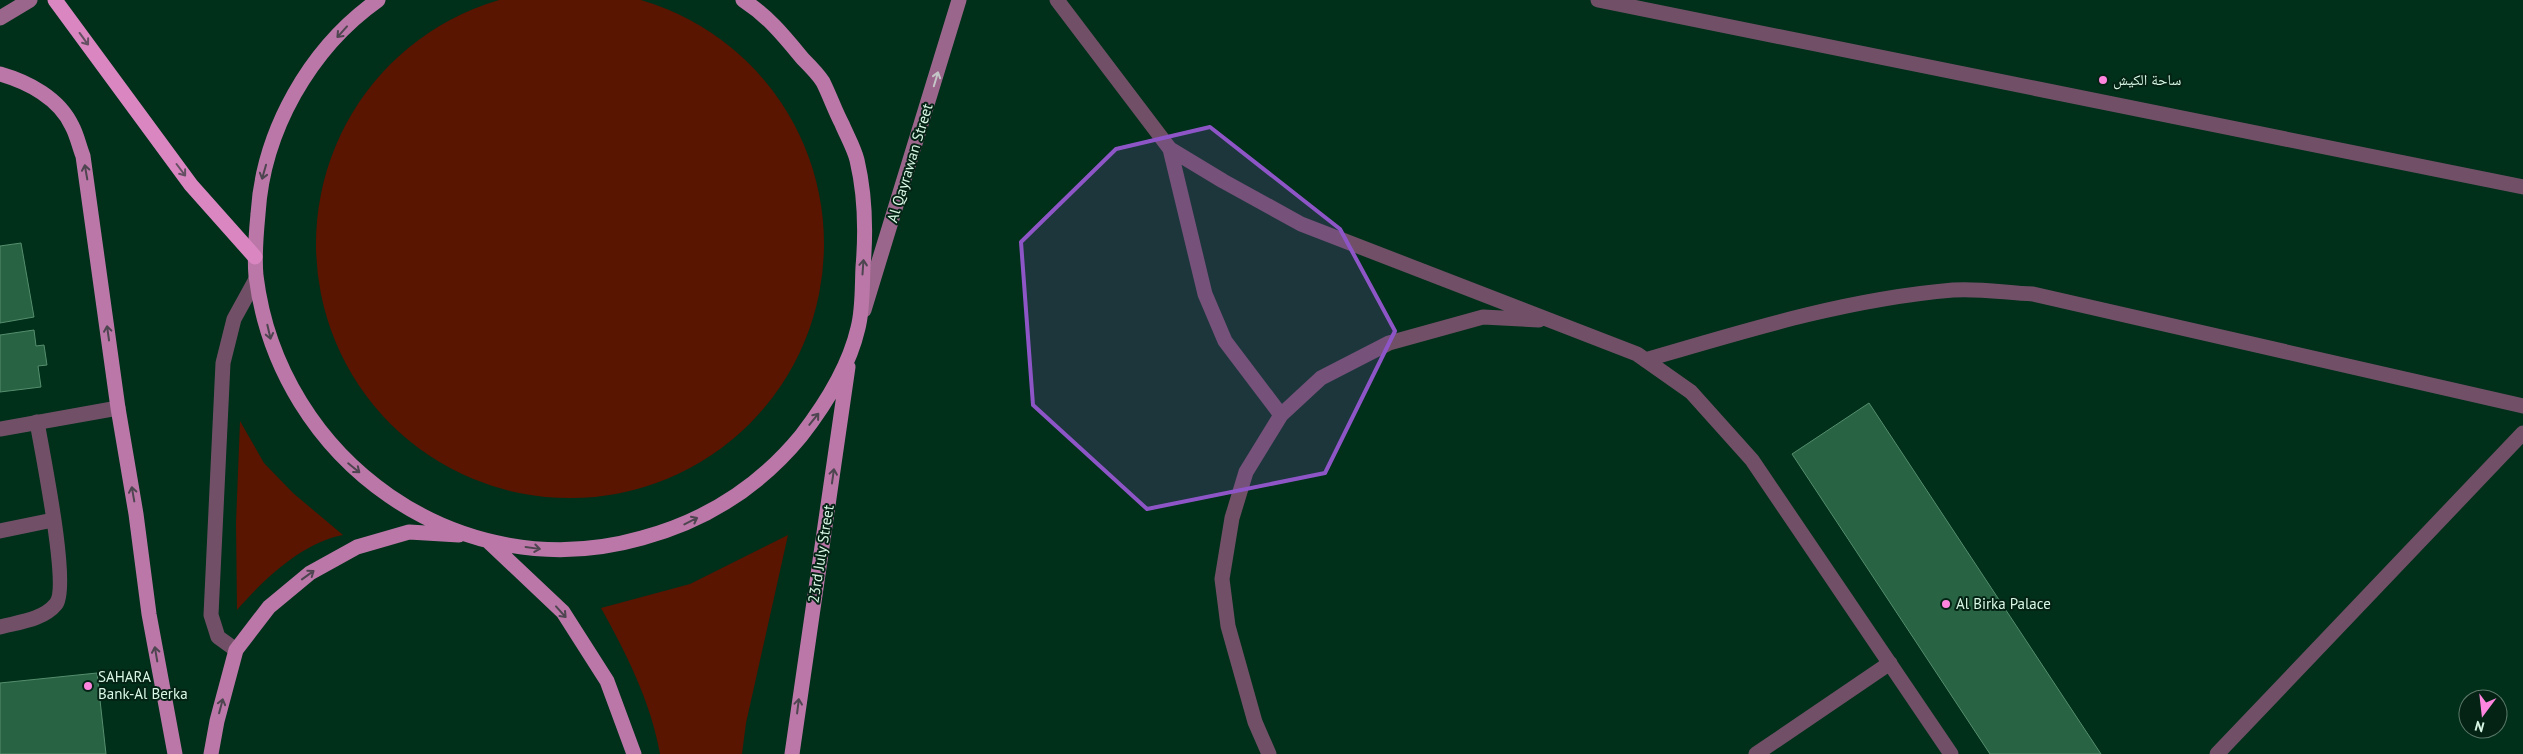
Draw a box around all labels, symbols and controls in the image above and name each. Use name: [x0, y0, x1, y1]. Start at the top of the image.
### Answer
one-way arrow: [336, 25, 347, 38]
one-way arrow: [79, 32, 89, 46]
place label: ساحة الكيش: [2113, 70, 2181, 90]
one-way arrow: [932, 71, 942, 87]
marker: ساحة الكيش: [2097, 74, 2109, 86]
street label: Al Qayrawan Street: [882, 101, 937, 225]
one-way arrow: [175, 163, 186, 176]
one-way arrow: [259, 164, 269, 180]
one-way arrow: [80, 165, 90, 181]
one-way arrow: [859, 259, 868, 275]
one-way arrow: [265, 324, 274, 340]
one-way arrow: [103, 325, 113, 341]
one-way arrow: [809, 413, 820, 426]
one-way arrow: [347, 463, 360, 474]
one-way arrow: [828, 468, 838, 484]
one-way arrow: [127, 486, 137, 502]
street label: 23rd July Street: [803, 503, 838, 604]
one-way arrow: [683, 516, 698, 525]
one-way arrow: [525, 543, 541, 553]
one-way arrow: [301, 570, 314, 581]
place label: Al Birka Palace: [1956, 594, 2051, 613]
marker: Al Birka Palace: [1940, 598, 1952, 610]
one-way arrow: [556, 605, 567, 618]
one-way arrow: [151, 647, 160, 663]
place label: SAHARA Bank-Al Berka: [98, 667, 188, 703]
marker: SAHARA Bank-Al Berka: [82, 680, 94, 692]
north arrow: [2458, 689, 2508, 739]
one-way arrow: [793, 698, 803, 714]
one-way arrow: [216, 699, 226, 715]
text: N: [2473, 717, 2486, 736]

